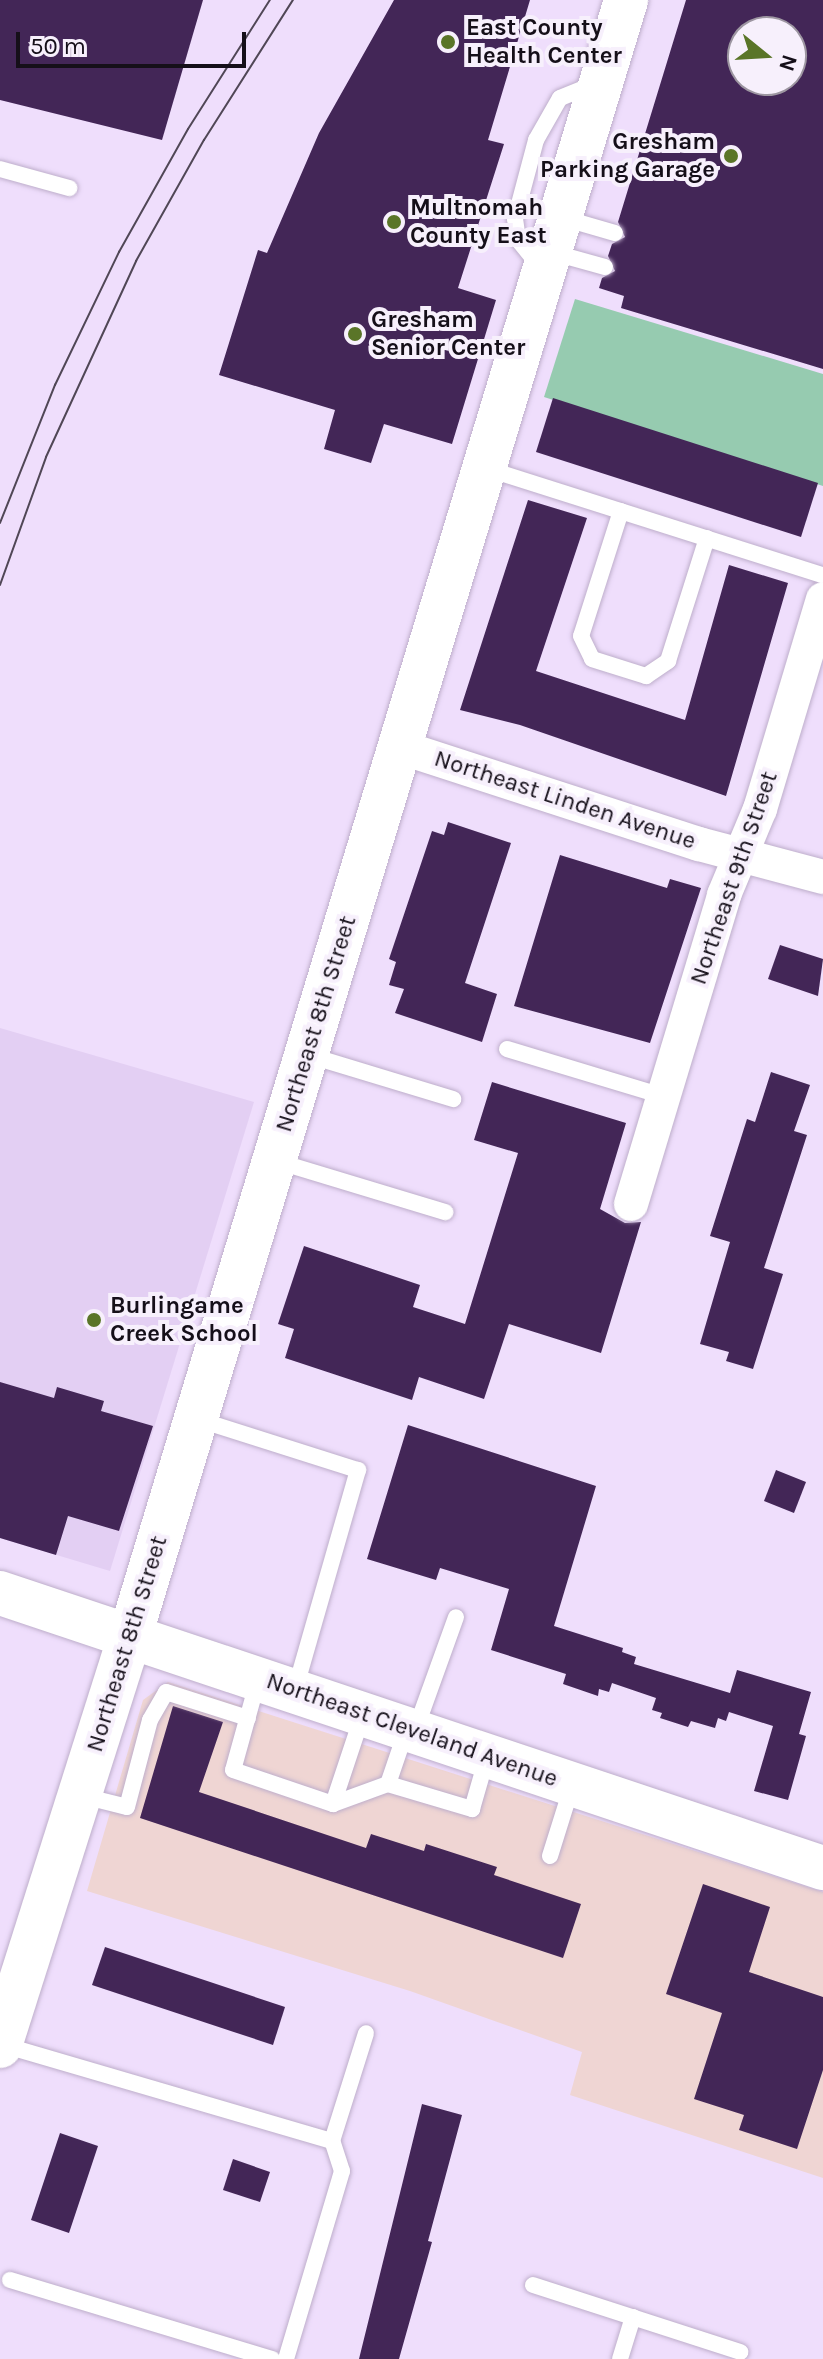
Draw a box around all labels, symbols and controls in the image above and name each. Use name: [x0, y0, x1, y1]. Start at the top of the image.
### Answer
place label: East County Health Center: [466, 14, 622, 70]
scale bar: [20, 16, 250, 66]
north arrow: [727, 16, 807, 96]
marker: East County Health Center: [437, 31, 459, 53]
text: 50 m: [30, 32, 86, 60]
text: N: [773, 51, 803, 74]
place label: Gresham Parking Garage: [540, 128, 715, 184]
marker: Gresham Parking Garage: [722, 147, 740, 165]
place label: Multnomah County East: [410, 194, 547, 250]
marker: Multnomah County East: [385, 213, 403, 231]
place label: Gresham Senior Center: [371, 306, 525, 362]
marker: Gresham Senior Center: [346, 325, 364, 343]
street label: Northeast Linden Avenue: [431, 744, 699, 856]
street label: Northeast 9th Street: [684, 768, 784, 988]
street label: Northeast 8th Street: [269, 912, 363, 1136]
place label: Burlingame Creek School: [110, 1292, 258, 1348]
marker: Burlingame Creek School: [85, 1311, 103, 1329]
street label: Northeast 8th Street: [80, 1532, 174, 1756]
street label: Northeast Cleveland Avenue: [263, 1667, 561, 1793]

